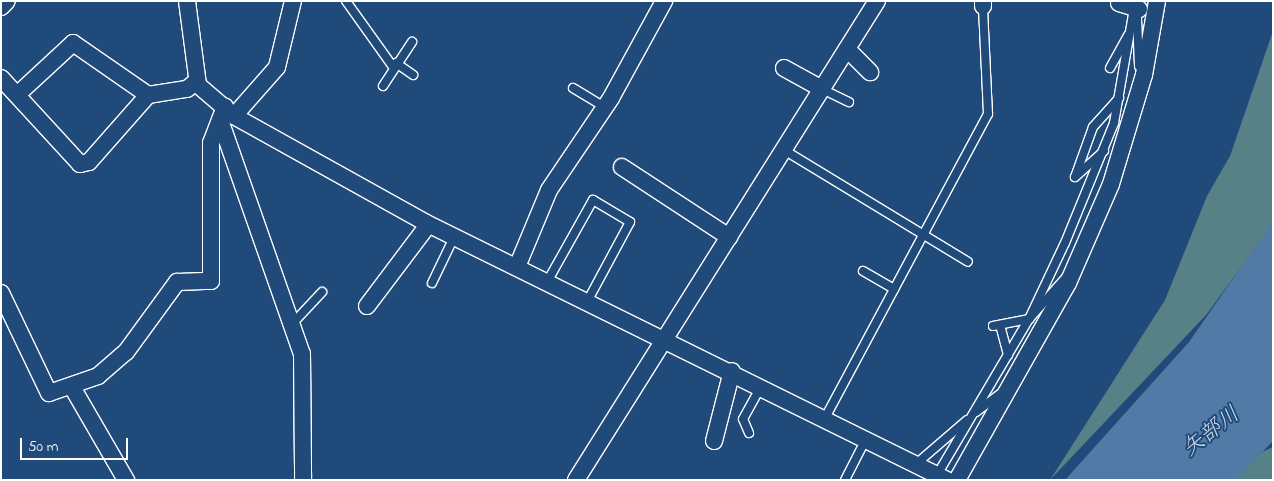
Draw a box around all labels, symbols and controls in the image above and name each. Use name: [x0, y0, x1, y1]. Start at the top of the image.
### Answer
water label: 矢部川: [1178, 402, 1246, 464]
scale bar: [22, 428, 130, 460]
text: 50 m: [28, 436, 58, 458]

